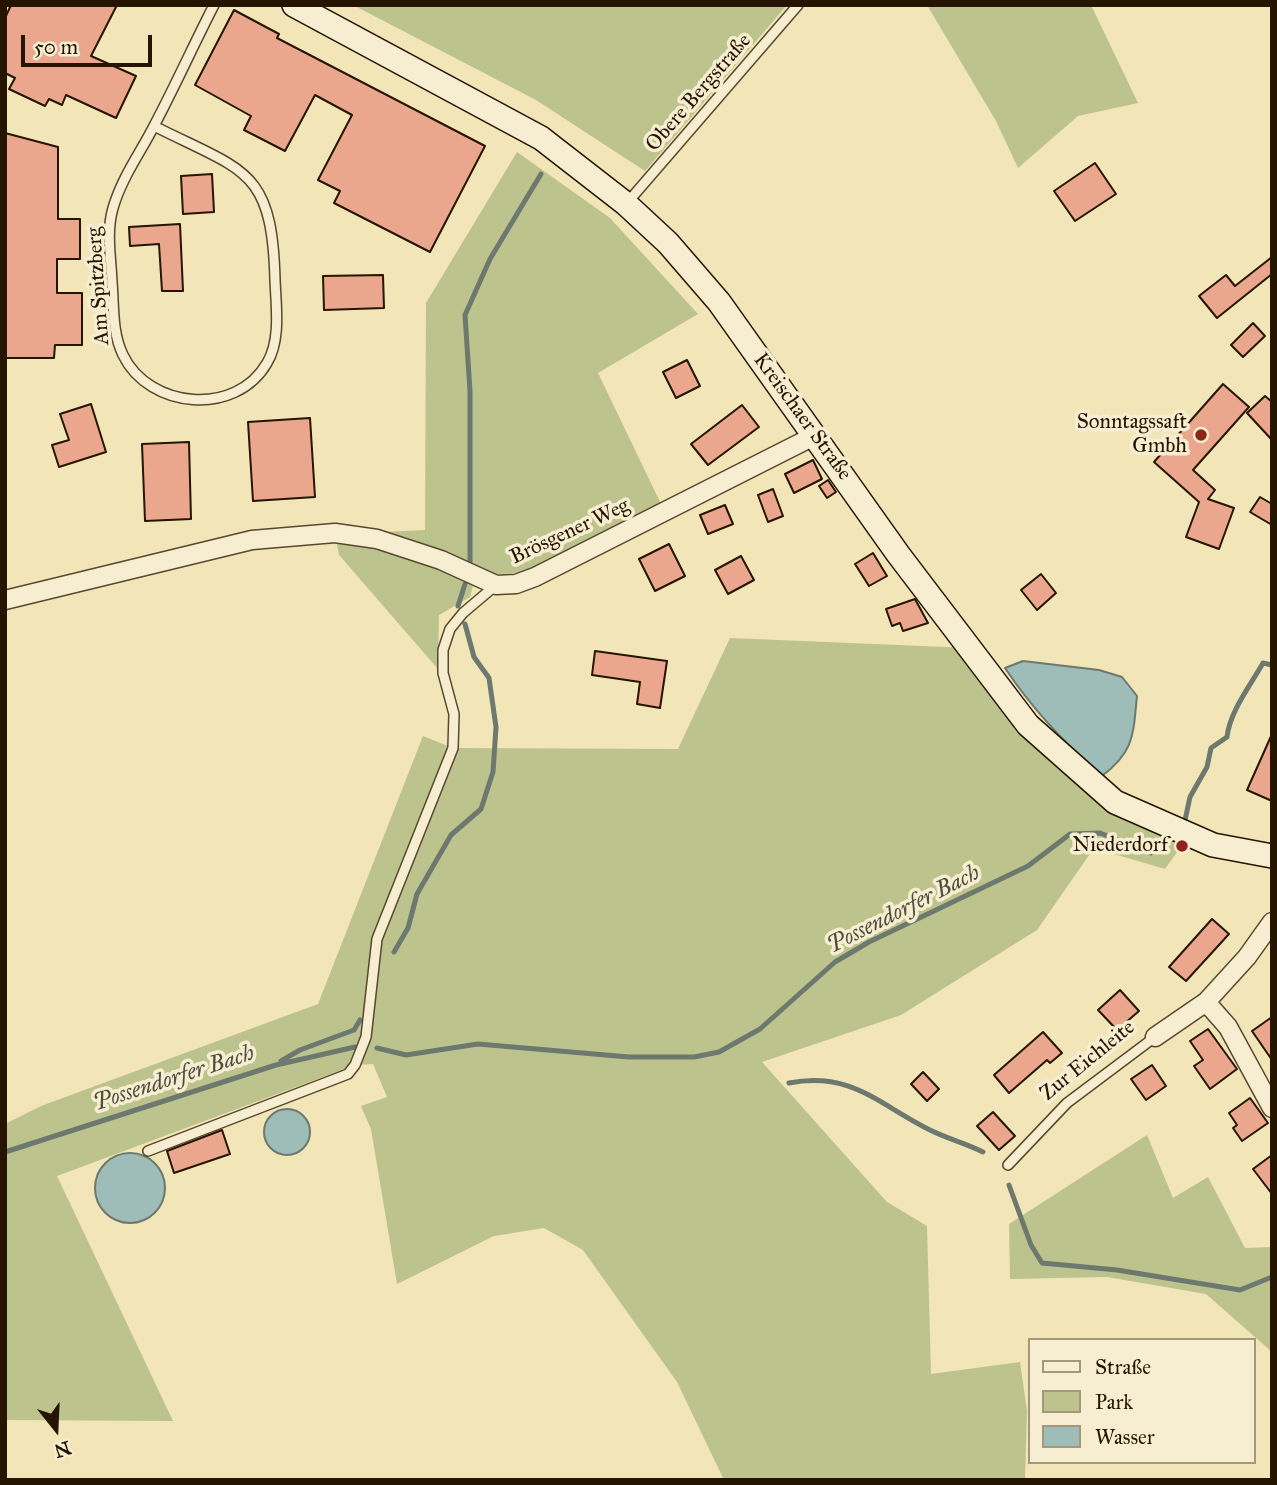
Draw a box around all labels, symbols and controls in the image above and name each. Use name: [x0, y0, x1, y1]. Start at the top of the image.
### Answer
scale bar: [24, 21, 156, 65]
street label: Obere Bergstraße: [641, 29, 757, 157]
text: 50 m: [34, 34, 78, 60]
street label: Am Spitzberg: [82, 226, 116, 346]
street label: Kreischaer Straße: [747, 348, 857, 486]
place label: Sonntagssaft Gmbh: [1077, 410, 1187, 460]
marker: Sonntagssaft Gmbh: [1193, 427, 1209, 443]
street label: Brösgener Weg: [506, 493, 634, 571]
place label: Niederdorf: [1073, 833, 1168, 859]
marker: Niederdorf: [1174, 838, 1190, 854]
water label: Possendorfer Bach: [823, 860, 985, 960]
street label: Zur Eichleite: [1036, 1015, 1140, 1107]
water label: Possendorfer Bach: [90, 1040, 258, 1118]
legend: [1028, 1338, 1256, 1464]
text: Straße: [1095, 1354, 1151, 1380]
text: Park: [1095, 1389, 1133, 1415]
north arrow: [21, 1394, 91, 1464]
text: Wasser: [1095, 1424, 1155, 1450]
text: N: [51, 1436, 74, 1463]

